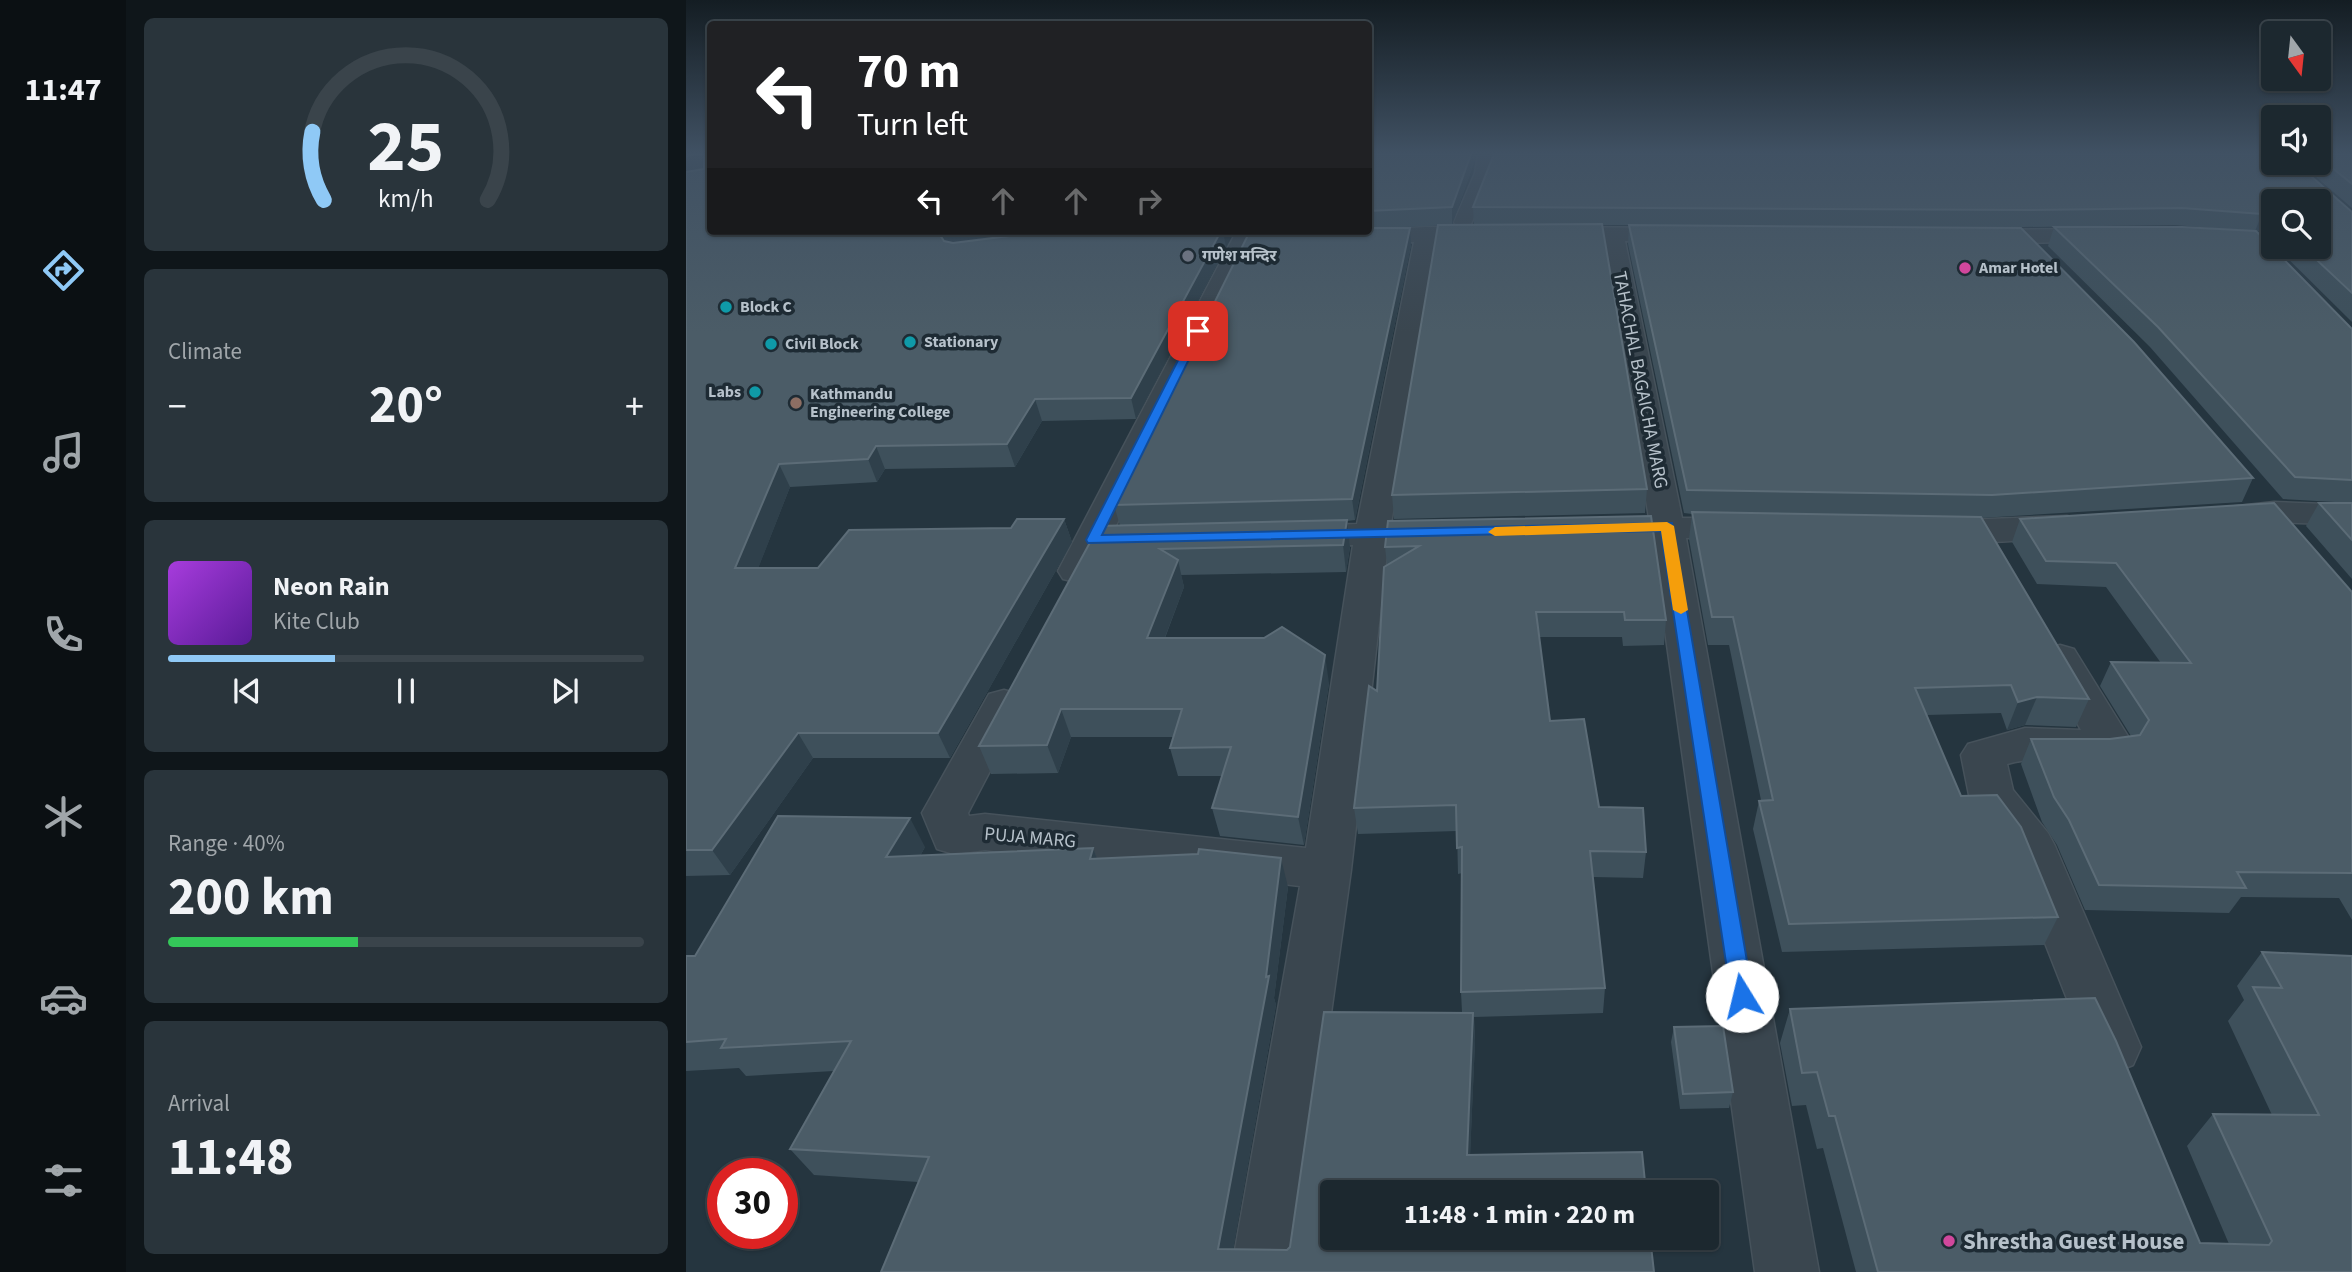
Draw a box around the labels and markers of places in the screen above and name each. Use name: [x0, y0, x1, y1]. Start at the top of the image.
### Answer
place label: गणेश मन्दिर: [1202, 245, 1277, 267]
marker: गणेश मन्दिर: [1180, 248, 1196, 264]
place label: Amar Hotel: [1978, 257, 2058, 279]
marker: Amar Hotel: [1957, 260, 1973, 276]
place label: Block C: [740, 296, 792, 318]
marker: Block C: [718, 299, 734, 315]
pin: [1168, 301, 1228, 361]
place label: Stationary: [924, 331, 999, 353]
place label: Civil Block: [785, 333, 859, 355]
marker: Stationary: [902, 334, 918, 350]
marker: Civil Block: [763, 336, 779, 352]
place label: Labs: [708, 381, 741, 403]
place label: Kathmandu Engineering College: [810, 383, 950, 423]
marker: Labs: [747, 384, 763, 400]
marker: Kathmandu Engineering College: [788, 395, 804, 411]
place label: Shrestha Guest House: [1963, 1225, 2184, 1258]
marker: Shrestha Guest House: [1941, 1233, 1957, 1249]

